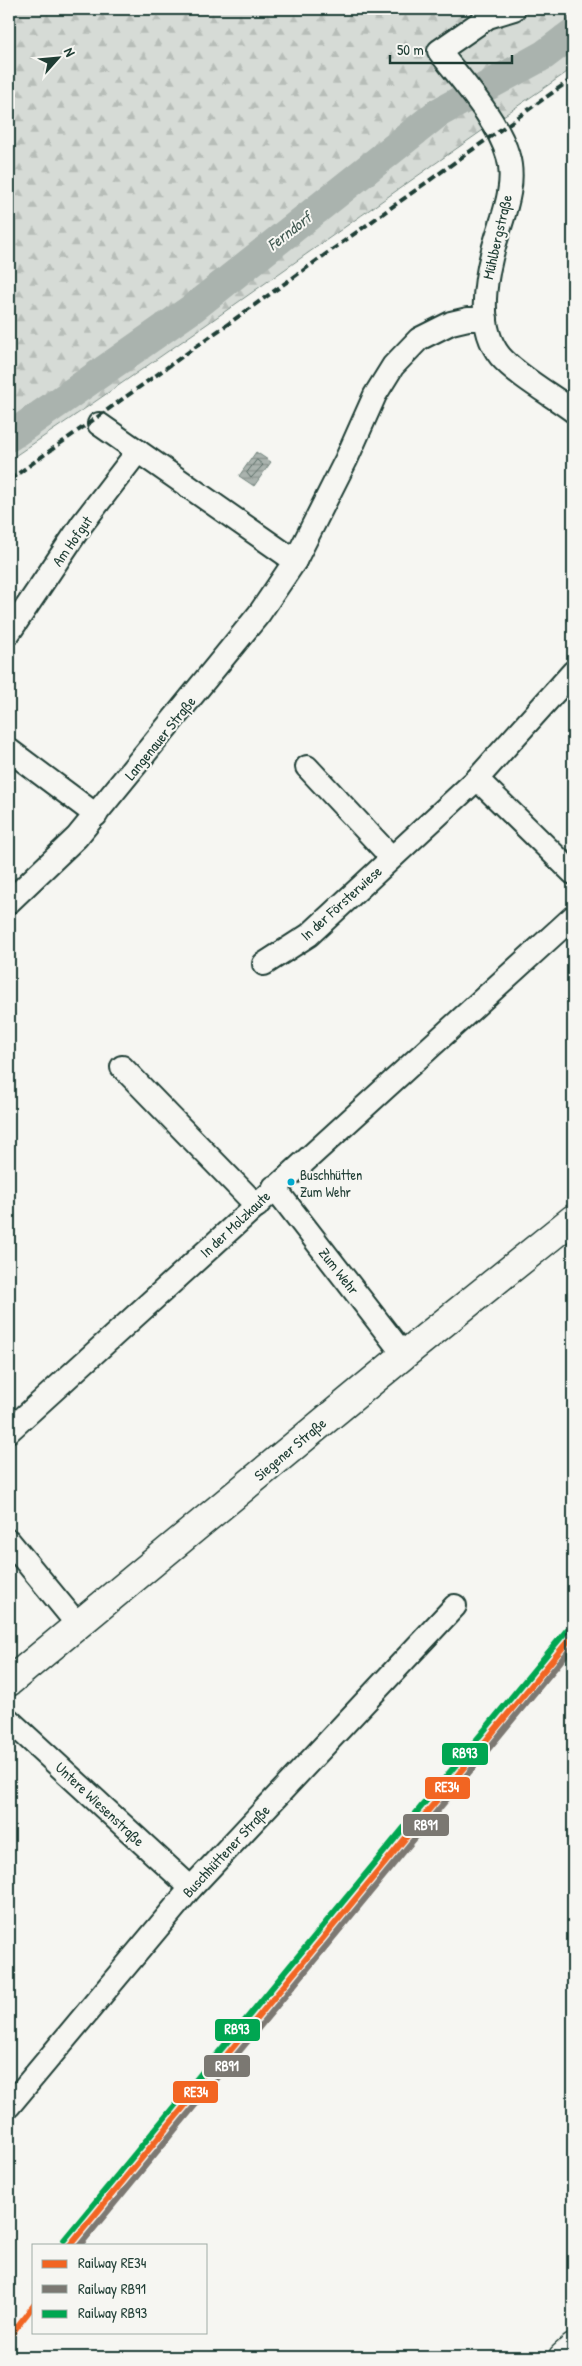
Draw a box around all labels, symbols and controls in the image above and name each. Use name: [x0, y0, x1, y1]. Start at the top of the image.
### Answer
north arrow: [32, 32, 82, 82]
scale bar: [390, 32, 512, 64]
text: 50 m: [397, 39, 424, 60]
text: N: [60, 44, 80, 60]
street label: Mühlbergstraße: [477, 193, 517, 281]
water label: Ferndorf: [262, 205, 318, 255]
street label: Am Hofgut: [47, 511, 98, 570]
street label: Langenauer Straße: [120, 692, 200, 784]
street label: In der Försterwiese: [296, 861, 386, 945]
place label: Buschhütten Zum Wehr: [300, 1165, 362, 1201]
marker: Buschhütten Zum Wehr: [286, 1177, 296, 1187]
street label: In der Molzkaute: [195, 1186, 275, 1262]
street label: Zum Wehr: [314, 1243, 364, 1299]
street label: Siegener Straße: [249, 1413, 331, 1485]
line badge: RB93: [441, 1742, 489, 1766]
text: RB93: [453, 1743, 478, 1762]
street label: Untere Wiesenstraße: [51, 1757, 149, 1851]
line badge: RE34: [424, 1776, 471, 1800]
text: RE34: [435, 1777, 460, 1796]
street label: Buschhüttener Straße: [178, 1800, 275, 1902]
line badge: RB91: [402, 1813, 450, 1837]
text: RB91: [414, 1815, 438, 1834]
line badge: RB93: [214, 2018, 261, 2042]
text: RB93: [225, 2019, 250, 2038]
line badge: RB91: [203, 2054, 251, 2078]
text: RB91: [215, 2056, 239, 2075]
line badge: RE34: [172, 2080, 219, 2104]
text: RE34: [184, 2082, 209, 2101]
legend: [32, 2244, 208, 2334]
text: Railway RE34: [78, 2252, 147, 2273]
text: Railway RB91: [78, 2278, 146, 2299]
text: Railway RB93: [78, 2302, 148, 2323]

